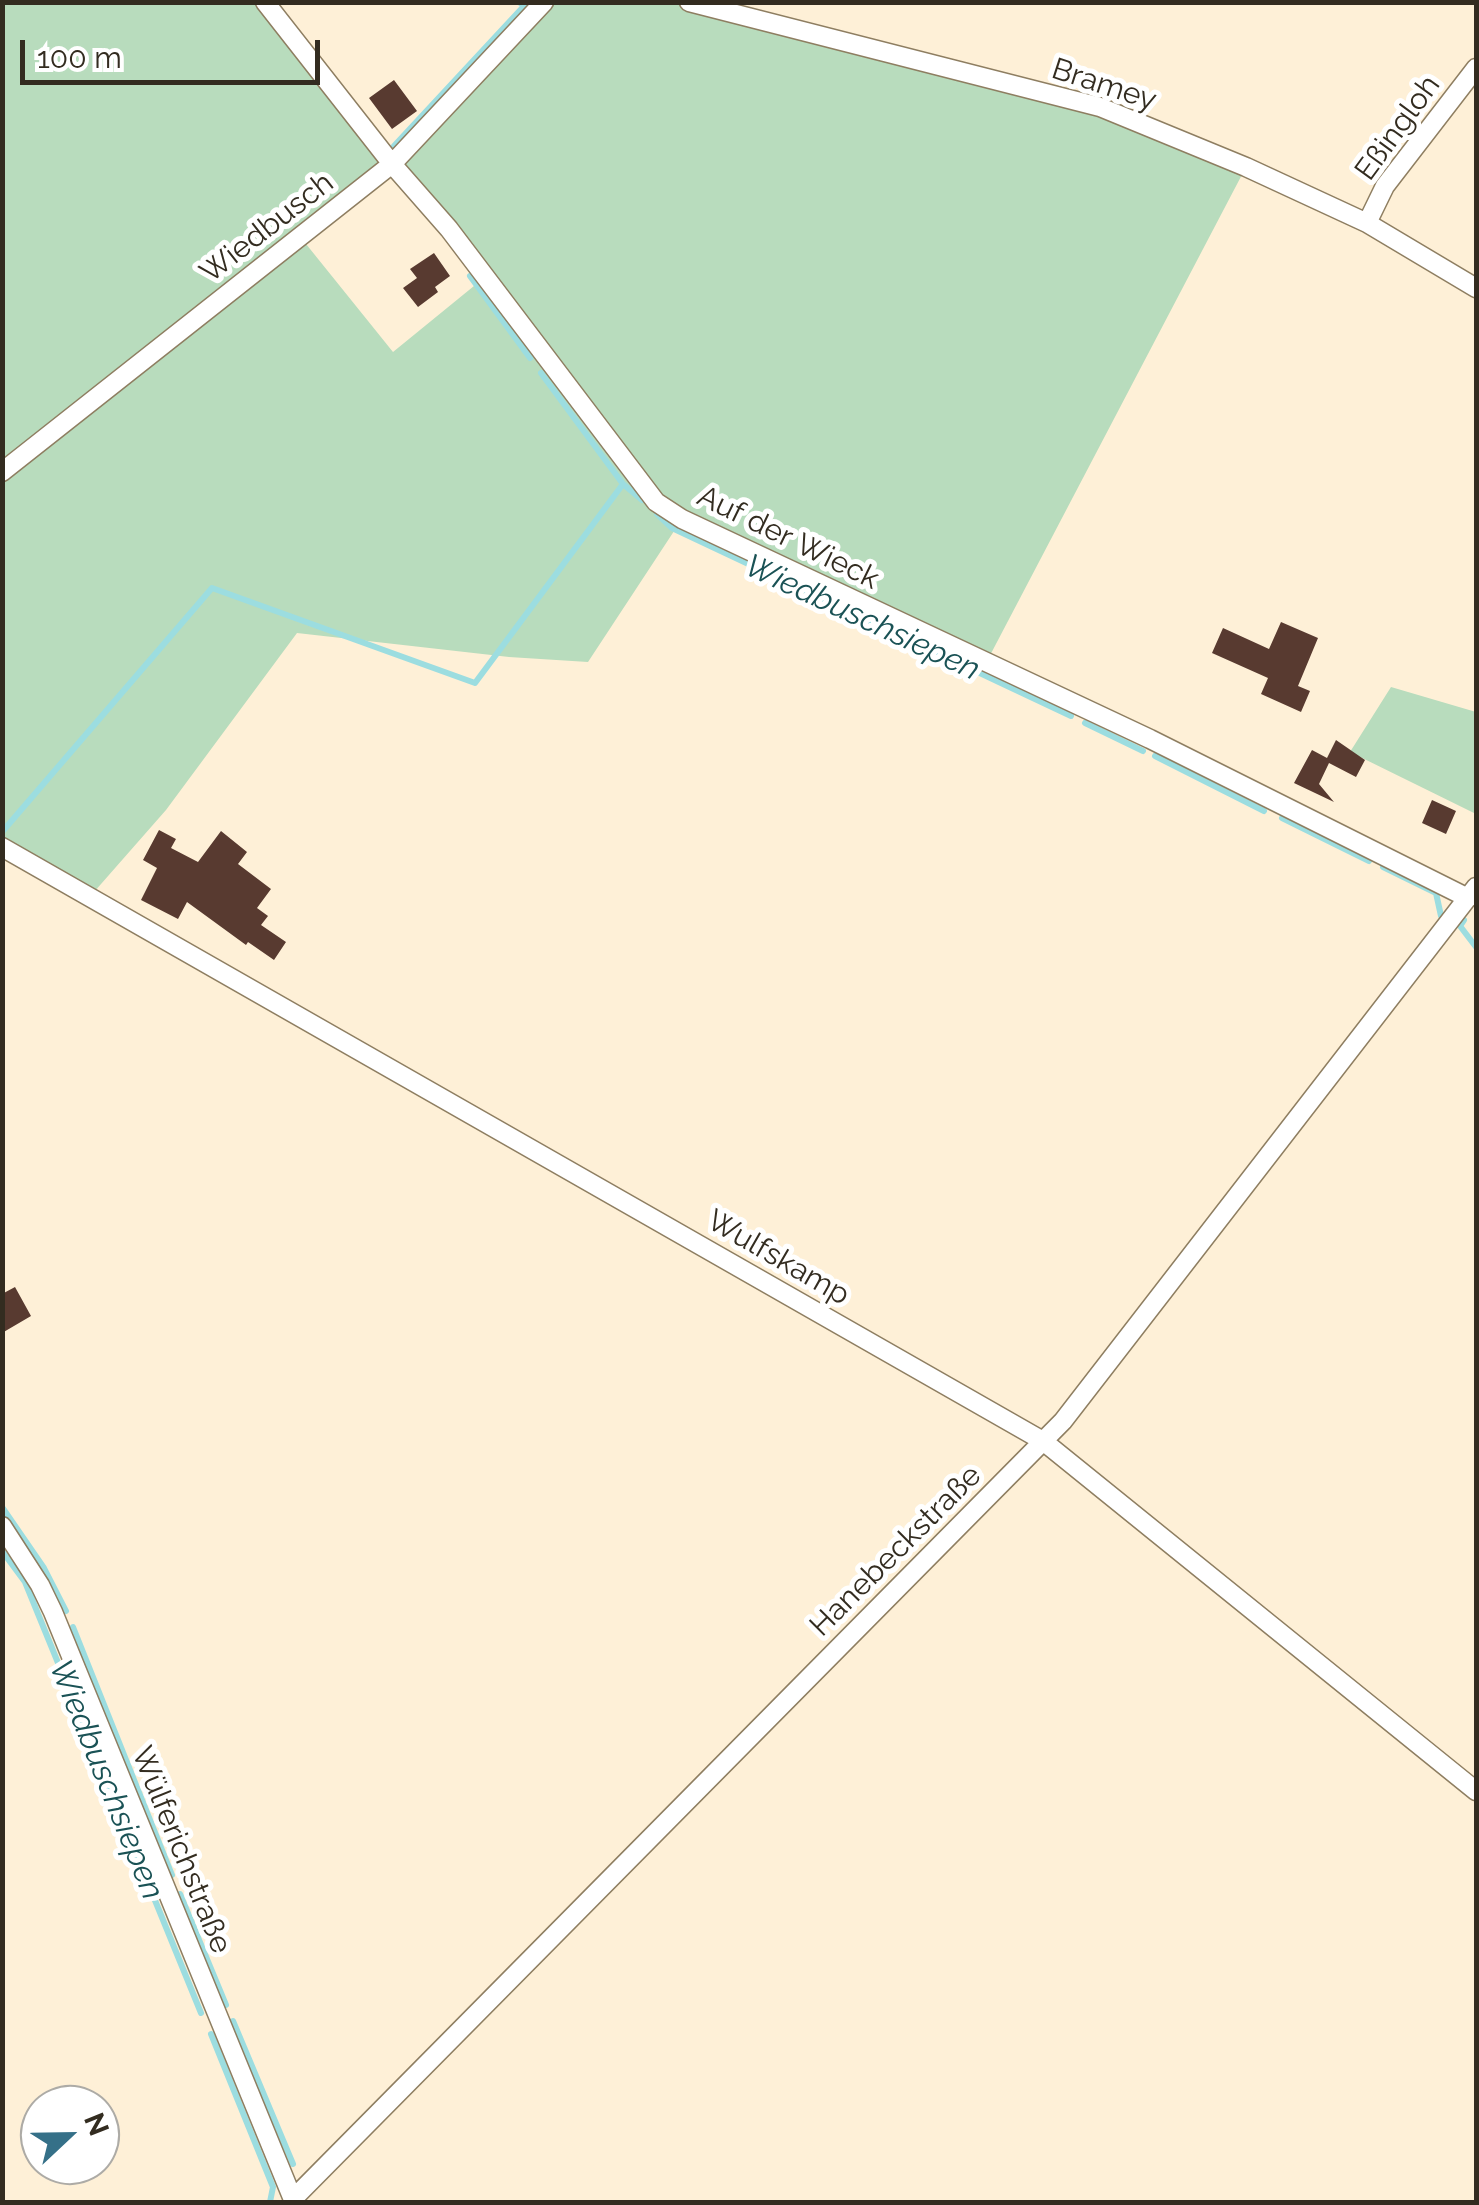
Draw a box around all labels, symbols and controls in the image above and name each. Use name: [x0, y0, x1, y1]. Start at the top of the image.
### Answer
scale bar: [25, 20, 325, 82]
text: 100 m: [37, 40, 122, 75]
street label: Bramey: [1047, 51, 1161, 119]
street label: Eßingloh: [1348, 69, 1448, 187]
street label: Wiedbusch: [193, 165, 341, 291]
street label: Auf der Wieck: [691, 478, 885, 598]
water label: Wiedbuschsiepen: [738, 547, 986, 689]
street label: Wulfskamp: [700, 1203, 856, 1313]
street label: Hanebeckstraße: [803, 1458, 989, 1644]
water label: Wiedbuschsiepen: [40, 1655, 172, 1905]
street label: Wülferichstraße: [123, 1741, 239, 1959]
north arrow: [20, 2085, 120, 2185]
text: N: [77, 2108, 116, 2140]

